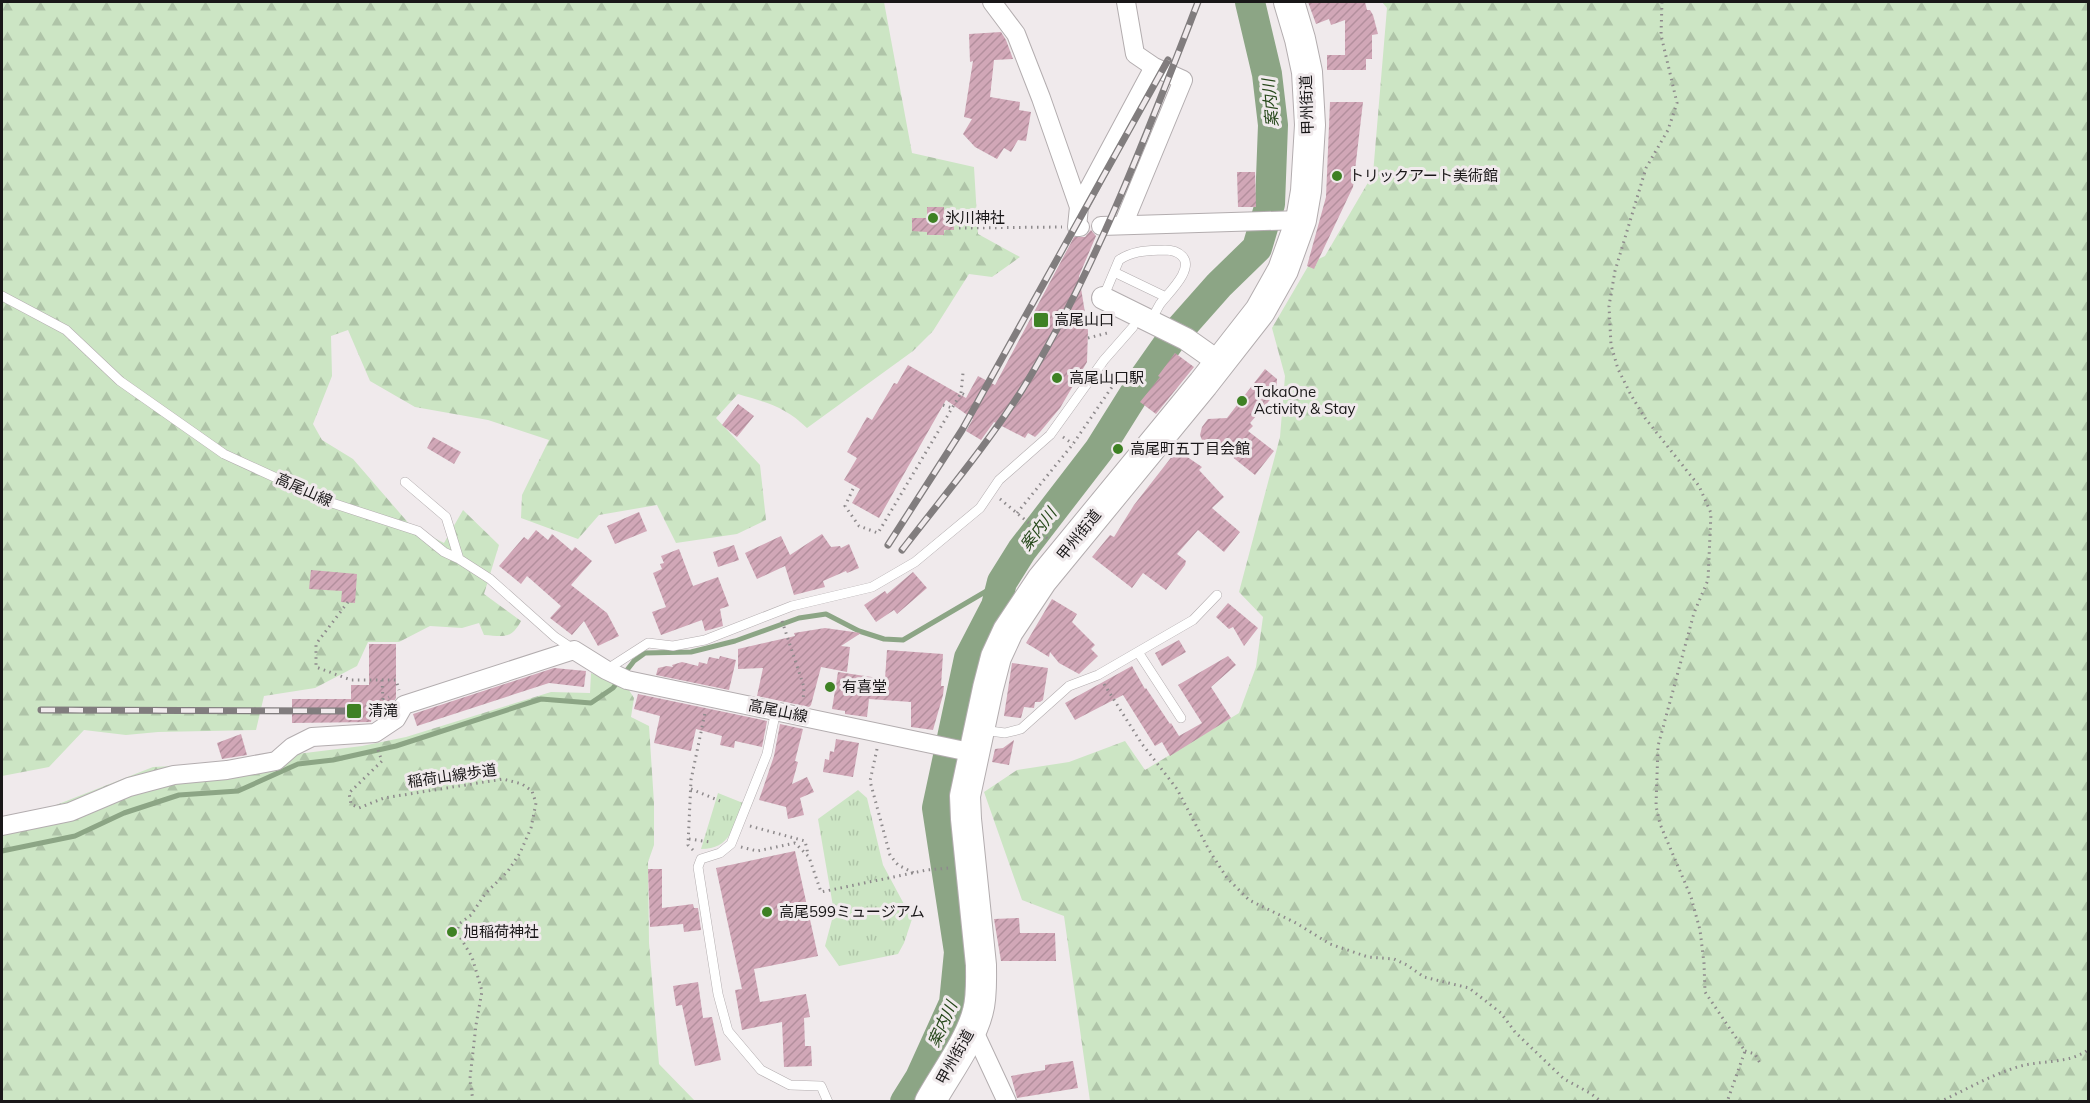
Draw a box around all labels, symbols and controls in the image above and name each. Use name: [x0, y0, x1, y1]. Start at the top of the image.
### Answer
street label: 甲州街道: [1296, 75, 1317, 135]
water label: 案内川: [1258, 76, 1282, 128]
place label: トリックアート美術館: [1349, 166, 1498, 185]
marker: トリックアート美術館: [1330, 169, 1344, 183]
place label: 氷川神社: [945, 208, 1005, 227]
marker: 氷川神社: [926, 211, 940, 225]
place label: 高尾山口: [1054, 310, 1114, 329]
marker: 高尾山口: [1032, 311, 1050, 329]
place label: 高尾山口駅: [1069, 368, 1144, 387]
marker: 高尾山口駅: [1050, 371, 1064, 385]
place label: TakaOne Activity & Stay: [1254, 382, 1355, 418]
marker: TakaOne Activity & Stay: [1235, 394, 1249, 408]
place label: 高尾町五丁目会館: [1130, 439, 1250, 458]
marker: 高尾町五丁目会館: [1111, 442, 1125, 456]
street label: 高尾山線: [273, 469, 335, 510]
water label: 案内川: [1016, 502, 1062, 554]
street label: 甲州街道: [1052, 505, 1105, 564]
place label: 有喜堂: [842, 677, 887, 696]
marker: 有喜堂: [823, 680, 837, 694]
street label: 高尾山線: [747, 695, 809, 726]
place label: 清滝: [368, 701, 398, 720]
marker: 清滝: [345, 702, 363, 720]
street label: 稲荷山線歩道: [406, 760, 498, 791]
place label: 高尾599ミュージアム: [779, 902, 925, 921]
marker: 高尾599ミュージアム: [760, 905, 774, 919]
place label: 旭稲荷神社: [464, 922, 539, 941]
marker: 旭稲荷神社: [445, 925, 459, 939]
water label: 案内川: [923, 996, 962, 1050]
street label: 甲州街道: [932, 1026, 977, 1088]

